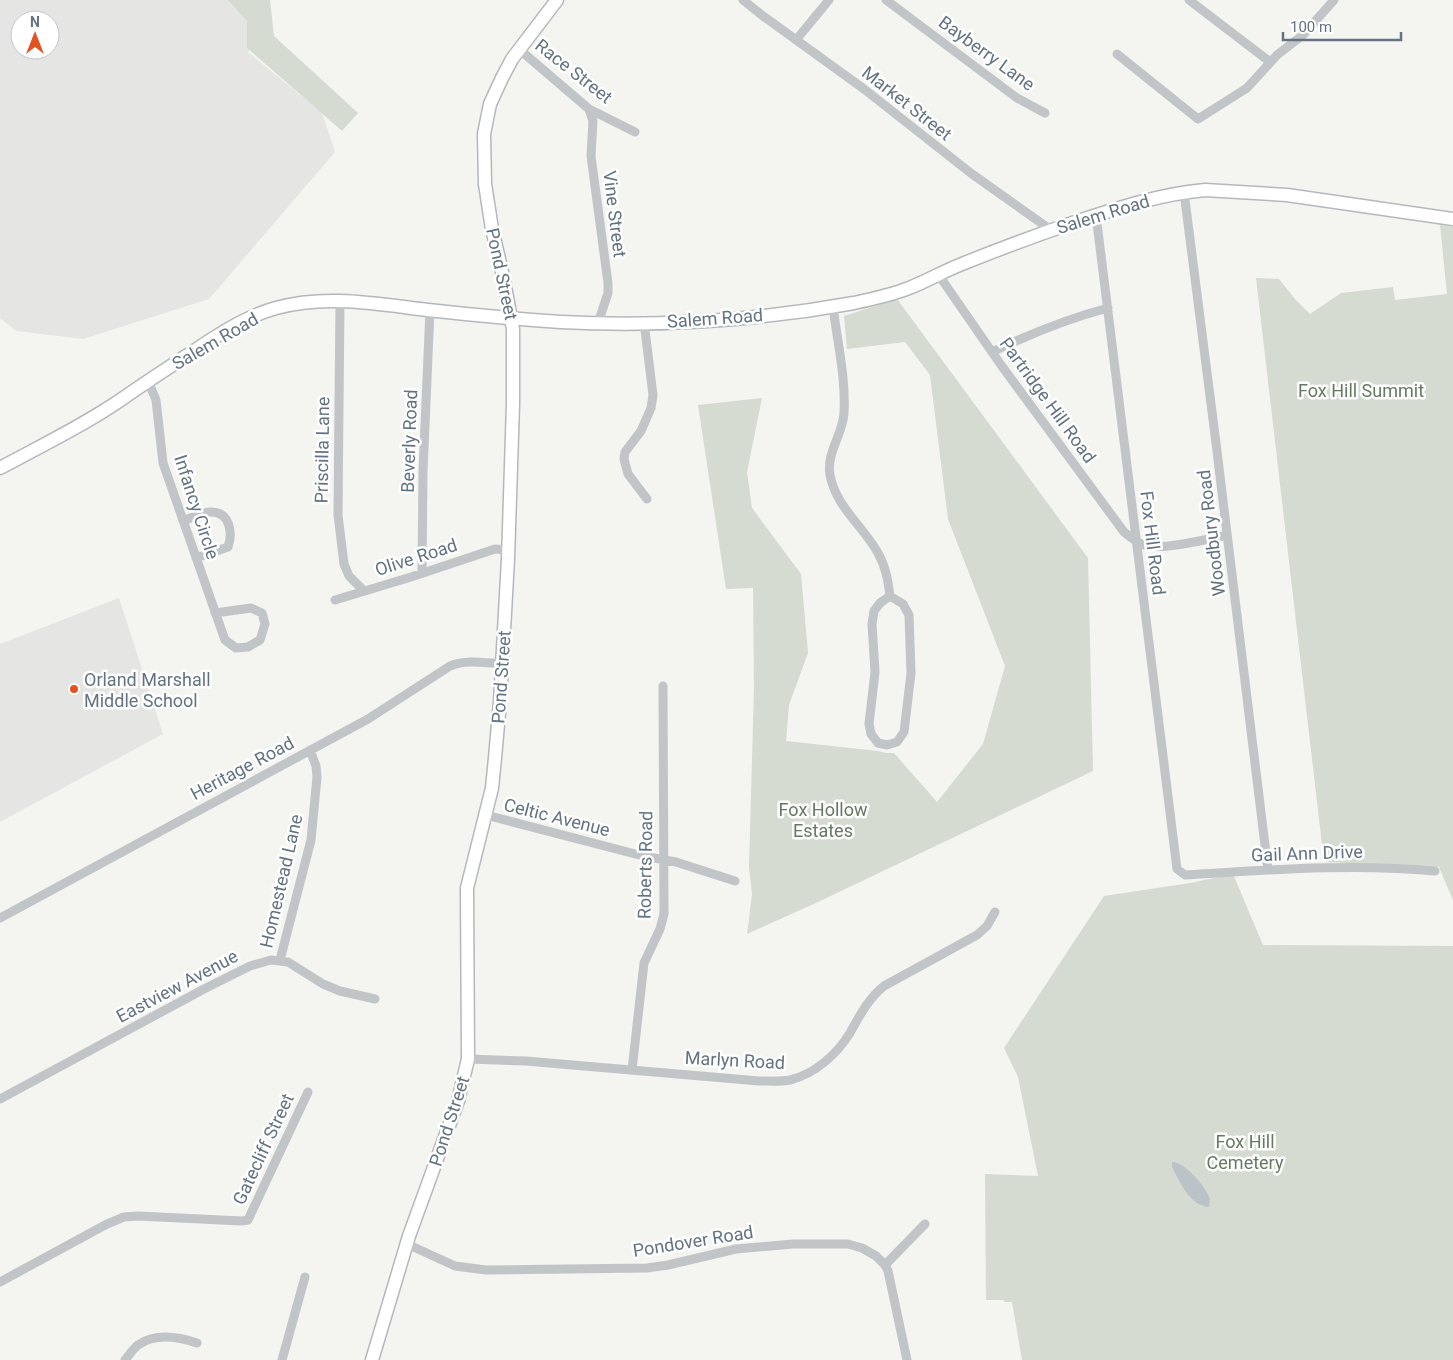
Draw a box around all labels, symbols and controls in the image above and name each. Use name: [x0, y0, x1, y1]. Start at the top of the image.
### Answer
north arrow: [10, 10, 60, 60]
scale bar: [1283, 10, 1400, 42]
street label: Bayberry Lane: [935, 11, 1039, 95]
text: N: [30, 14, 40, 30]
text: 100 m: [1290, 18, 1332, 36]
street label: Race Street: [531, 34, 617, 108]
street label: Market Street: [858, 61, 956, 145]
street label: Vine Street: [599, 169, 631, 259]
street label: Salem Road: [1054, 190, 1152, 238]
street label: Pond Street: [482, 226, 522, 322]
street label: Salem Road: [666, 304, 764, 332]
street label: Salem Road: [168, 308, 262, 374]
street label: Partridge Hill Road: [995, 333, 1101, 467]
park label: Fox Hill Summit: [1298, 380, 1424, 401]
street label: Beverly Road: [397, 389, 421, 493]
street label: Priscilla Lane: [311, 396, 333, 504]
street label: Infancy Circle: [170, 452, 224, 562]
street label: Woodbury Road: [1193, 469, 1229, 597]
street label: Fox Hill Road: [1136, 490, 1170, 596]
street label: Olive Road: [372, 534, 460, 580]
street label: Pond Street: [487, 630, 515, 724]
place label: Orland Marshall Middle School: [84, 669, 211, 711]
marker: Orland Marshall Middle School: [68, 683, 80, 695]
street label: Heritage Road: [187, 732, 297, 804]
street label: Celtic Avenue: [502, 794, 612, 840]
park label: Fox Hollow Estates: [779, 799, 868, 841]
street label: Roberts Road: [634, 811, 656, 919]
street label: Homestead Lane: [255, 812, 307, 950]
street label: Gail Ann Drive: [1251, 841, 1363, 865]
street label: Eastview Avenue: [113, 945, 241, 1027]
street label: Marlyn Road: [684, 1047, 786, 1073]
street label: Pond Street: [425, 1073, 473, 1169]
street label: Gatecliff Street: [228, 1090, 298, 1208]
park label: Fox Hill Cemetery: [1207, 1131, 1284, 1173]
street label: Pondover Road: [631, 1221, 755, 1261]

